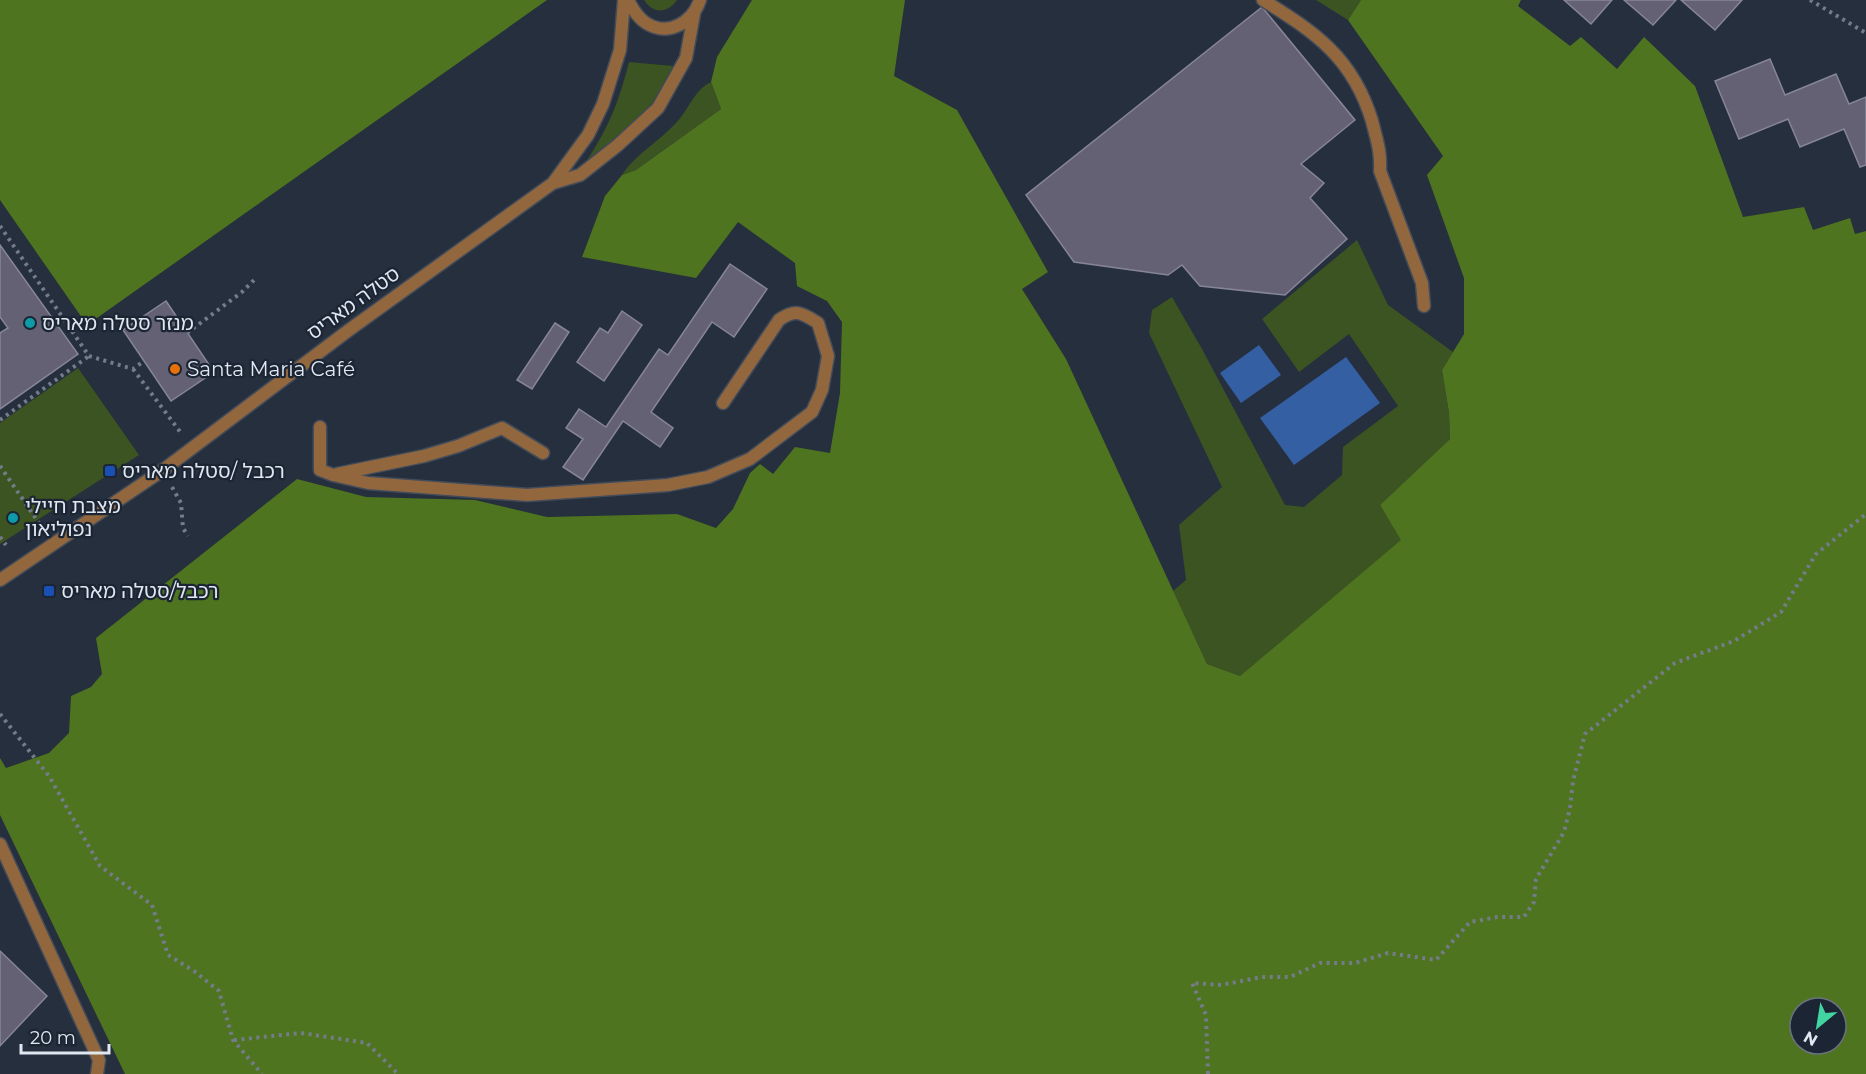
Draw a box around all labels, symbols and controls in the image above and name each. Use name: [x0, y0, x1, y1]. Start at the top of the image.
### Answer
street label: סטלה מאריס: [302, 261, 404, 345]
place label: מנזר סטלה מאריס: [42, 311, 194, 335]
marker: מנזר סטלה מאריס: [23, 316, 37, 330]
place label: Santa Maria Café: [187, 357, 355, 381]
marker: Santa Maria Café: [168, 362, 182, 376]
place label: רכבל /סטלה מאריס: [122, 459, 285, 483]
marker: רכבל /סטלה מאריס: [103, 464, 117, 478]
place label: מצבת חיילי נפוליאון: [25, 494, 121, 541]
marker: מצבת חיילי נפוליאון: [6, 511, 20, 525]
place label: רכבל/סטלה מאריס: [61, 579, 219, 603]
marker: רכבל/סטלה מאריס: [42, 584, 56, 598]
north arrow: [1788, 996, 1848, 1056]
scale bar: [21, 1017, 110, 1055]
text: 20 m: [30, 1027, 76, 1049]
text: N: [1800, 1027, 1821, 1050]

